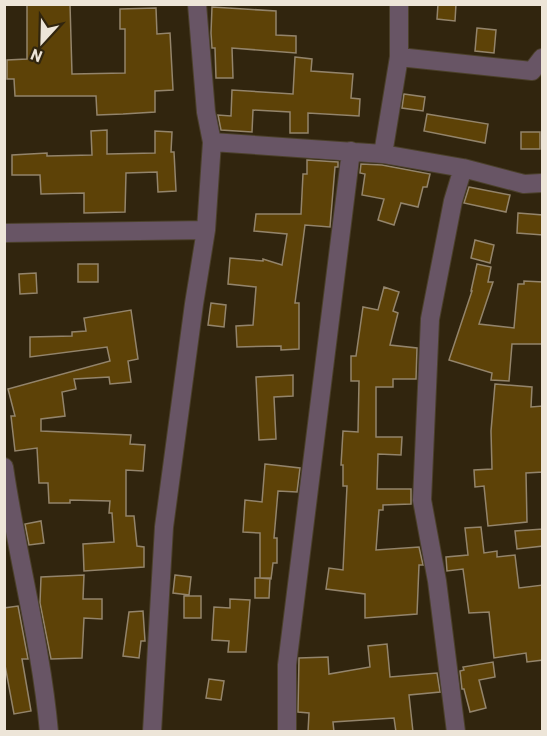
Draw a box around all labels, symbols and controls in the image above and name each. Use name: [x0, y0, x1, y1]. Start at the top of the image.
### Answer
north arrow: [12, 12, 72, 72]
text: N: [28, 46, 45, 67]

